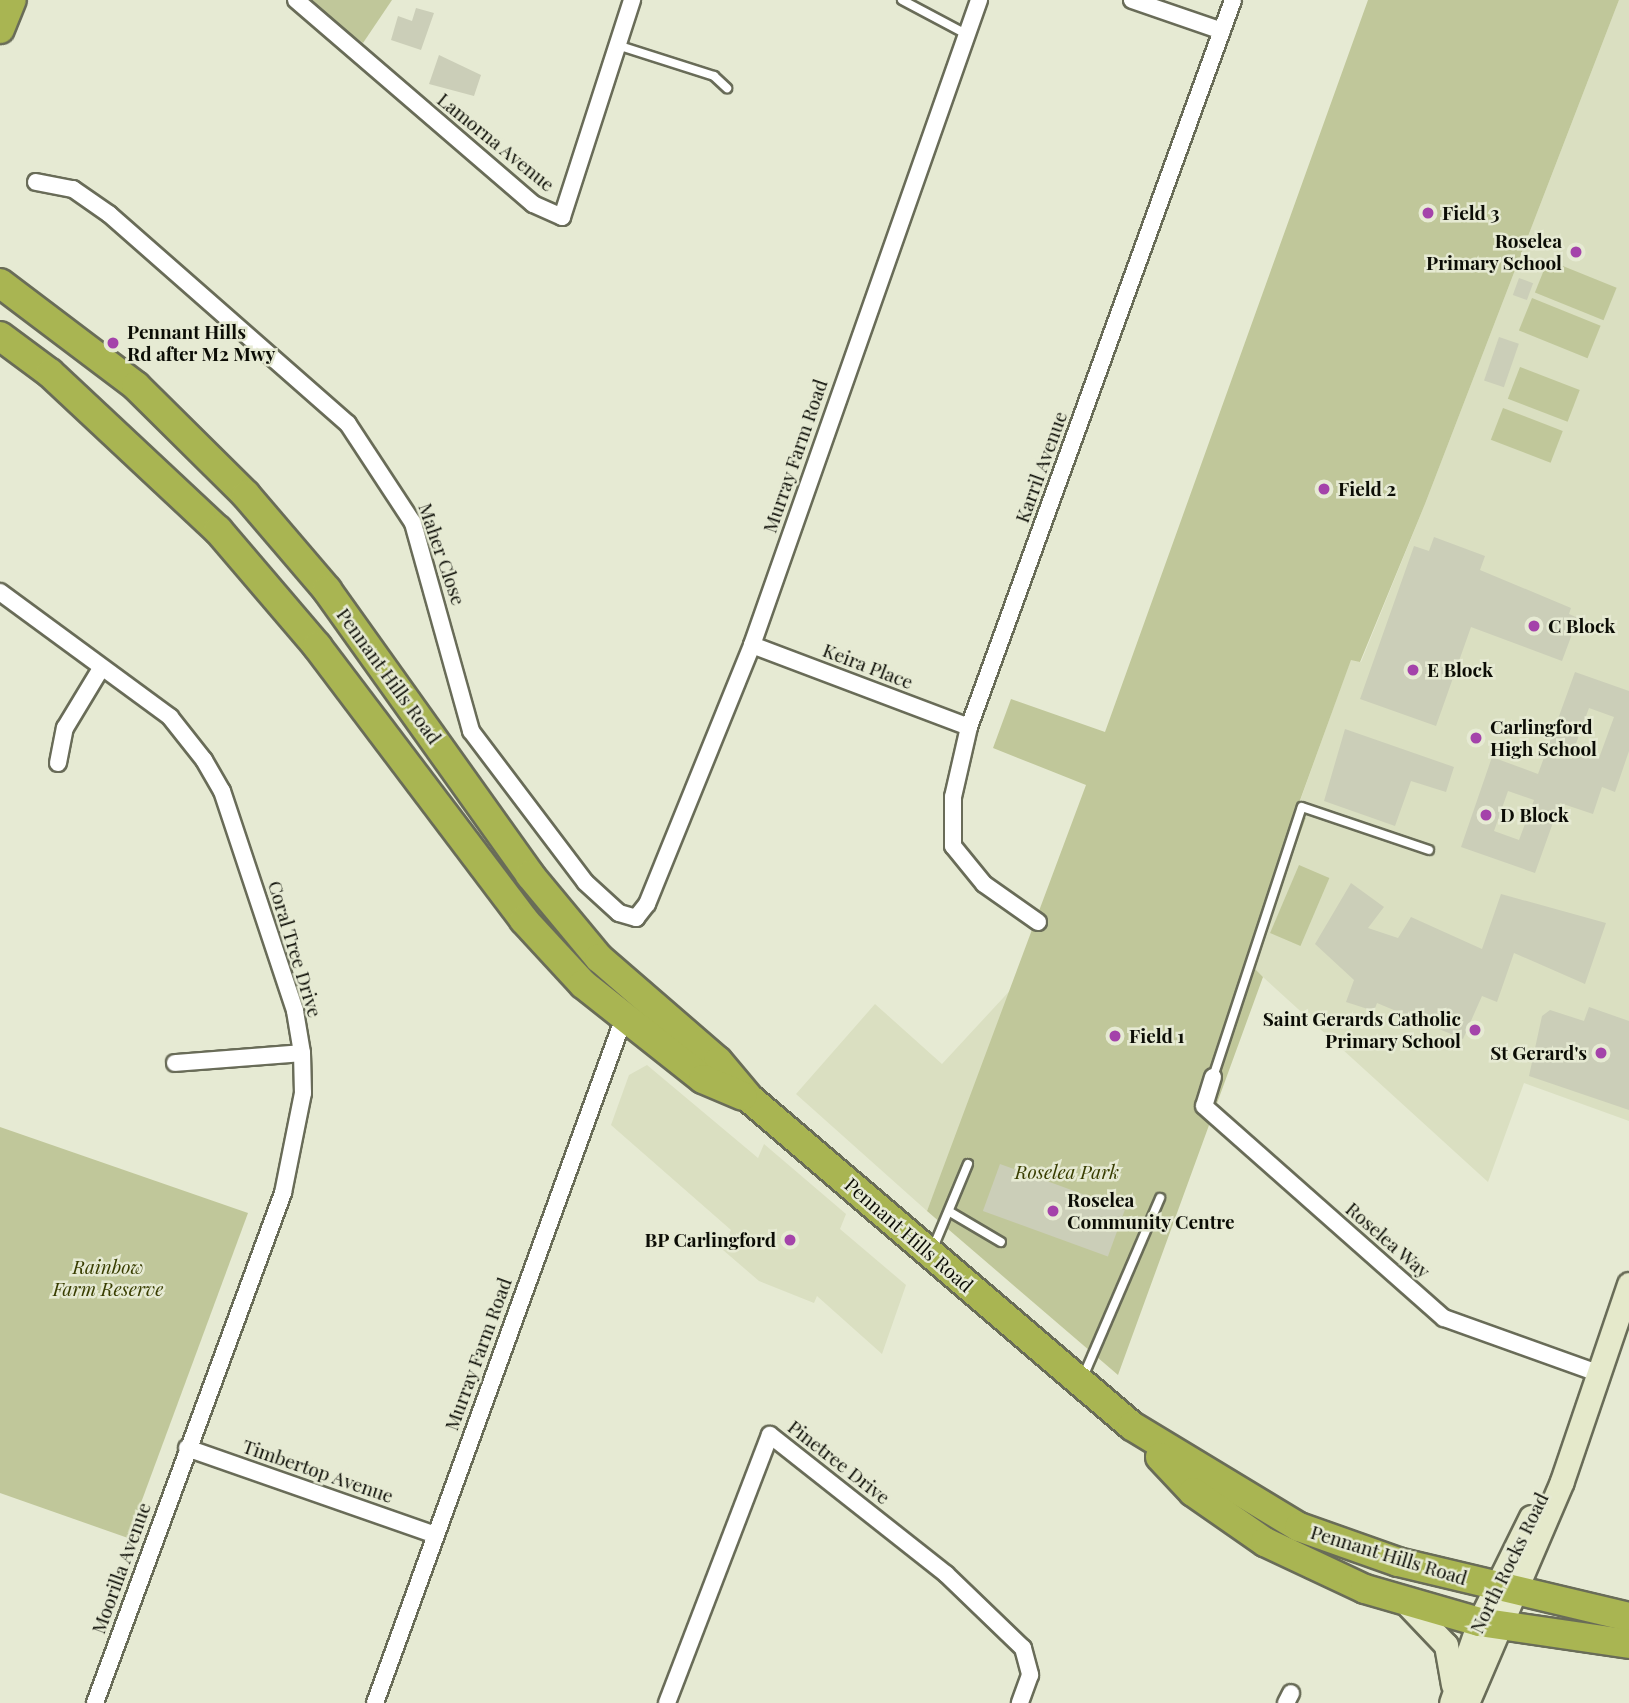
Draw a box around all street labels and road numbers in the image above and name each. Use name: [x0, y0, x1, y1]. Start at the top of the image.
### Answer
street label: Lamorna Avenue: [433, 88, 559, 196]
street label: Murray Farm Road: [758, 376, 832, 536]
street label: Karril Avenue: [1010, 408, 1072, 526]
street label: Maher Close: [414, 500, 470, 608]
street label: Pennant Hills Road: [332, 603, 446, 749]
street label: Keira Place: [820, 638, 916, 694]
street label: Coral Tree Drive: [263, 878, 327, 1020]
street label: Pennant Hills Road: [840, 1173, 978, 1297]
street label: Roselea Way: [1341, 1197, 1435, 1283]
street label: Murray Farm Road: [440, 1274, 516, 1434]
street label: Pinetree Drive: [784, 1415, 894, 1509]
street label: Timbertop Avenue: [239, 1434, 397, 1508]
street label: North Rocks Road: [1465, 1489, 1553, 1637]
street label: Moorilla Avenue: [87, 1499, 155, 1637]
street label: Pennant Hills Road: [1308, 1520, 1470, 1590]

